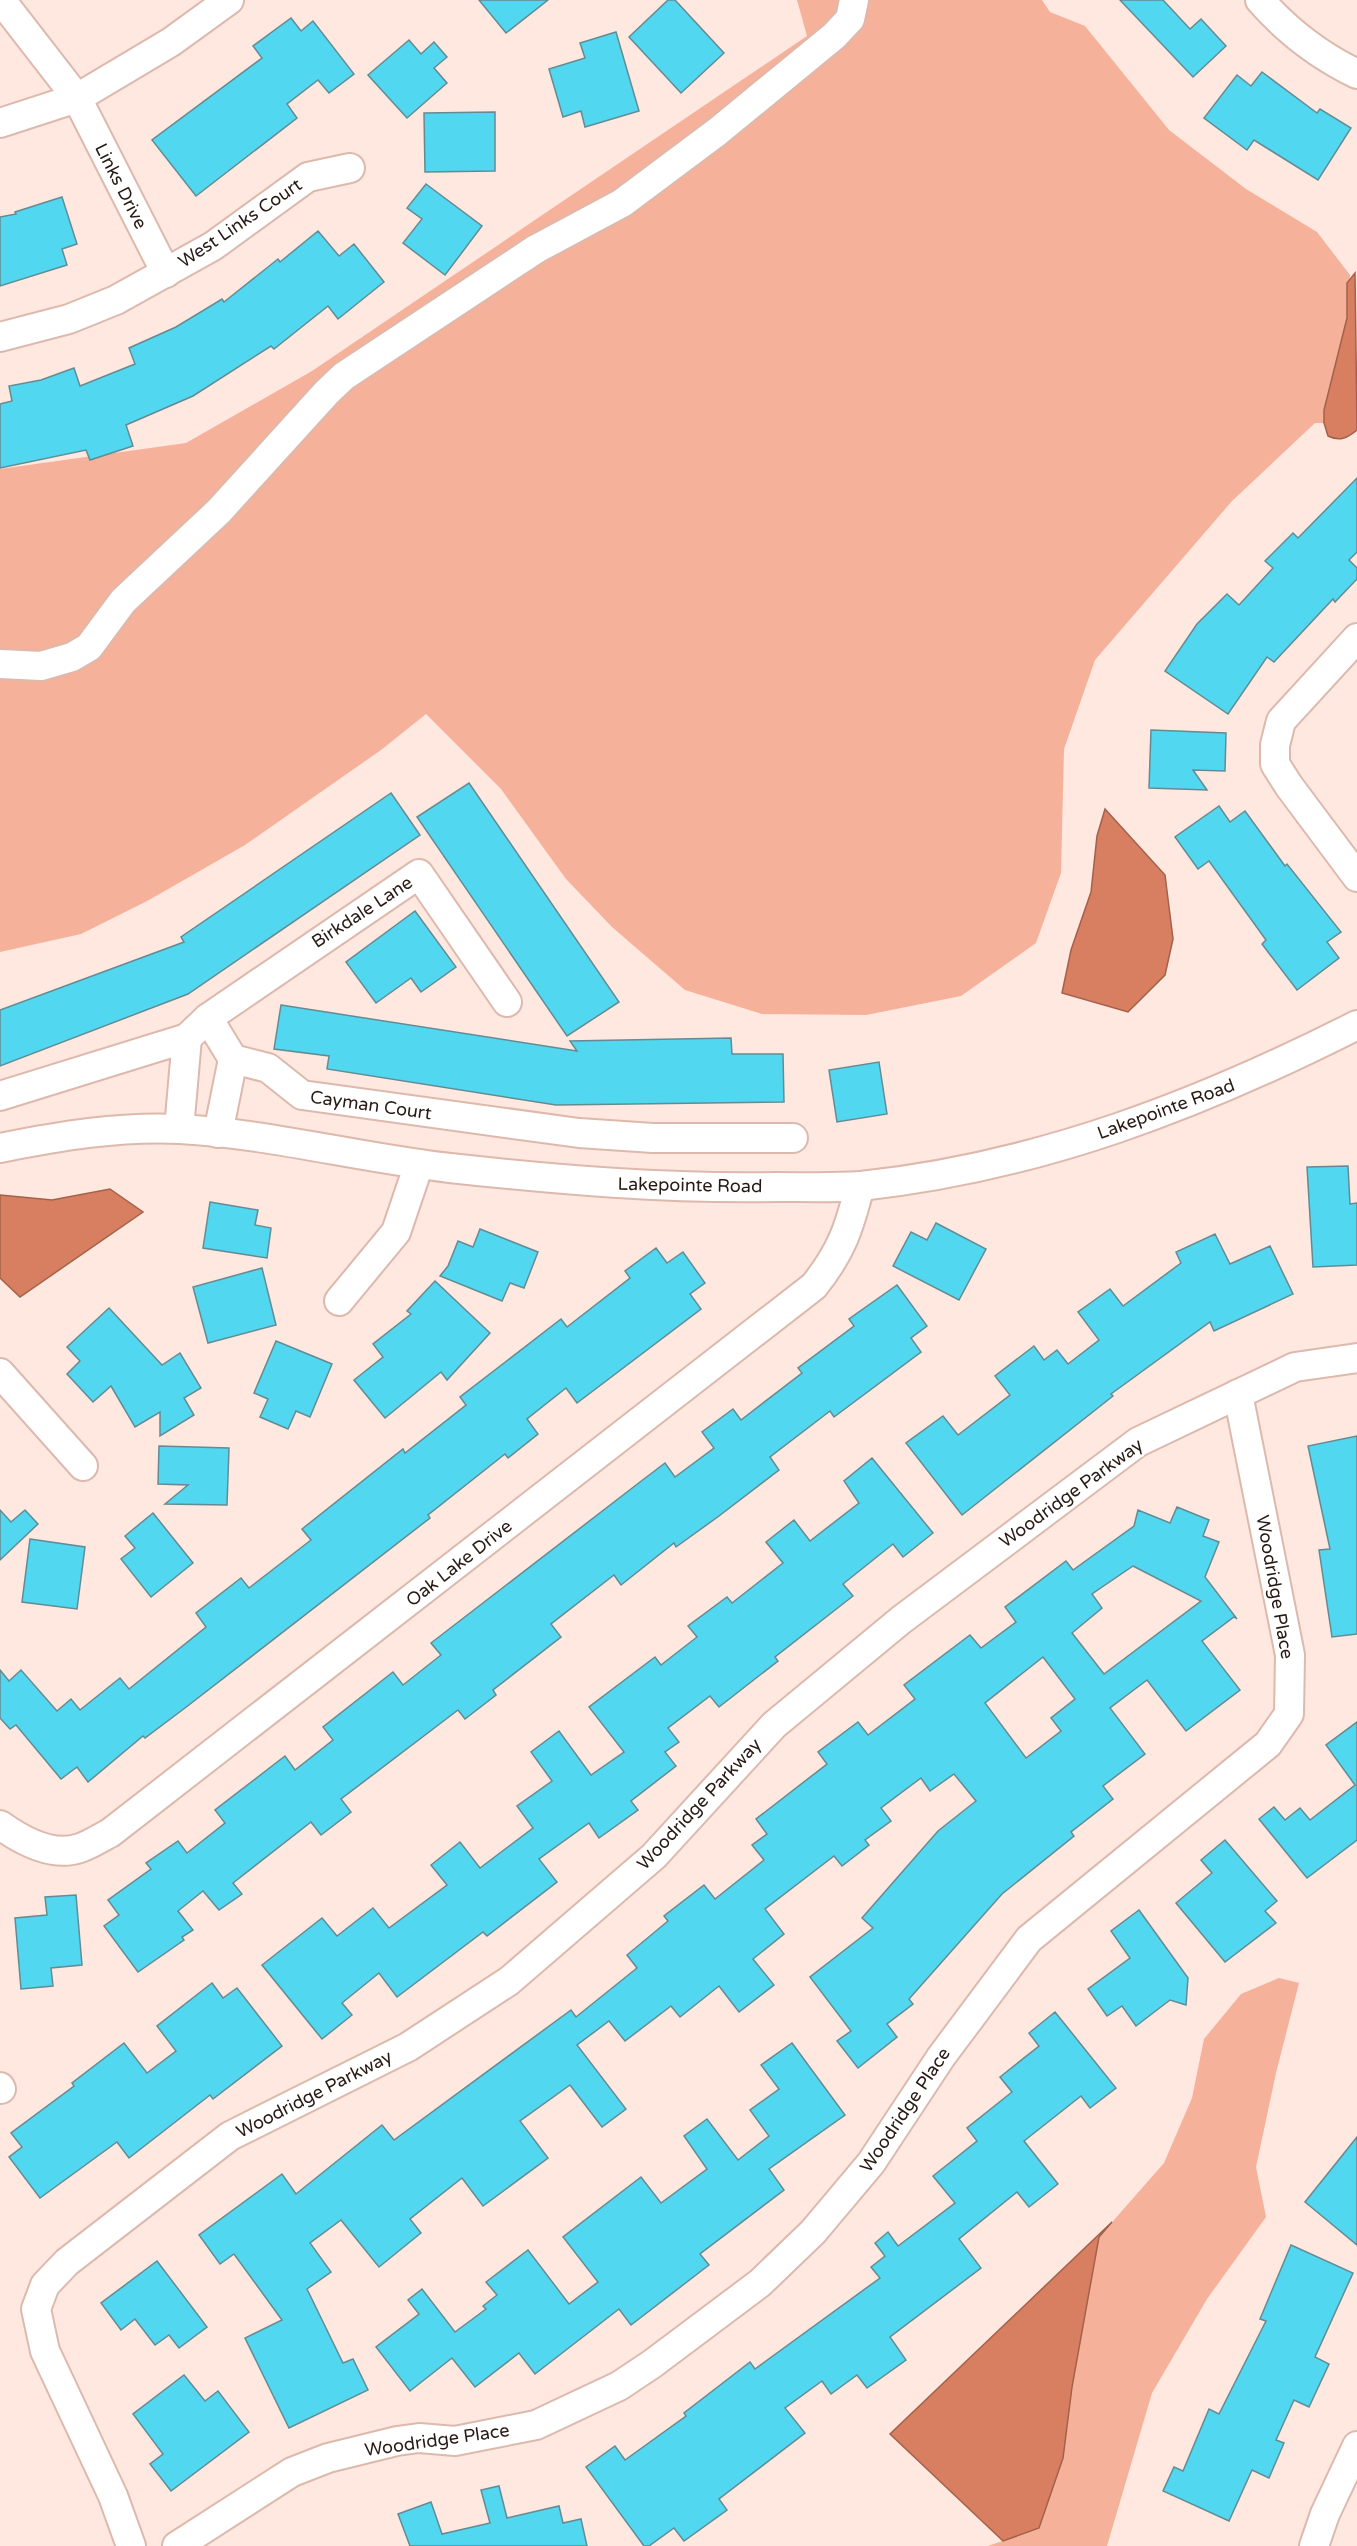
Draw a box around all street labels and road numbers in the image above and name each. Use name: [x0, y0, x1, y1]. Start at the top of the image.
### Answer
street label: Links Drive: [90, 139, 152, 233]
street label: West Links Court: [174, 173, 306, 273]
street label: Birkdale Lane: [307, 871, 417, 953]
street label: Lakepointe Road: [1094, 1074, 1238, 1144]
street label: Cayman Court: [309, 1086, 433, 1124]
street label: Lakepointe Road: [617, 1173, 763, 1197]
street label: Woodridge Parkway: [995, 1433, 1147, 1552]
street label: Woodridge Place: [1252, 1513, 1298, 1661]
street label: Oak Lake Drive: [402, 1515, 516, 1611]
street label: Woodridge Parkway: [632, 1733, 766, 1874]
street label: Woodridge Place: [855, 2043, 955, 2177]
street label: Woodridge Parkway: [232, 2045, 396, 2143]
street label: Woodridge Place: [363, 2419, 511, 2461]

